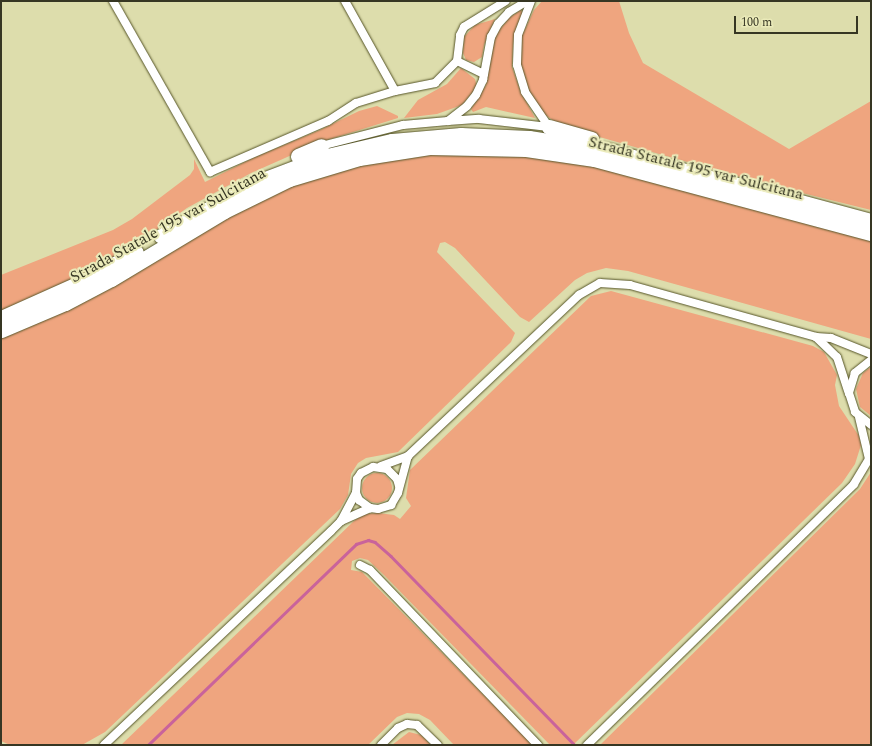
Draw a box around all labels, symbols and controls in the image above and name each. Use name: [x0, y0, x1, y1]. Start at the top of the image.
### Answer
scale bar: [736, 8, 860, 34]
text: 100 m: [741, 13, 772, 32]
street label: Strada Statale 195 var Sulcitana: [587, 132, 805, 204]
street label: Strada Statale 195 var Sulcitana: [67, 163, 269, 287]

